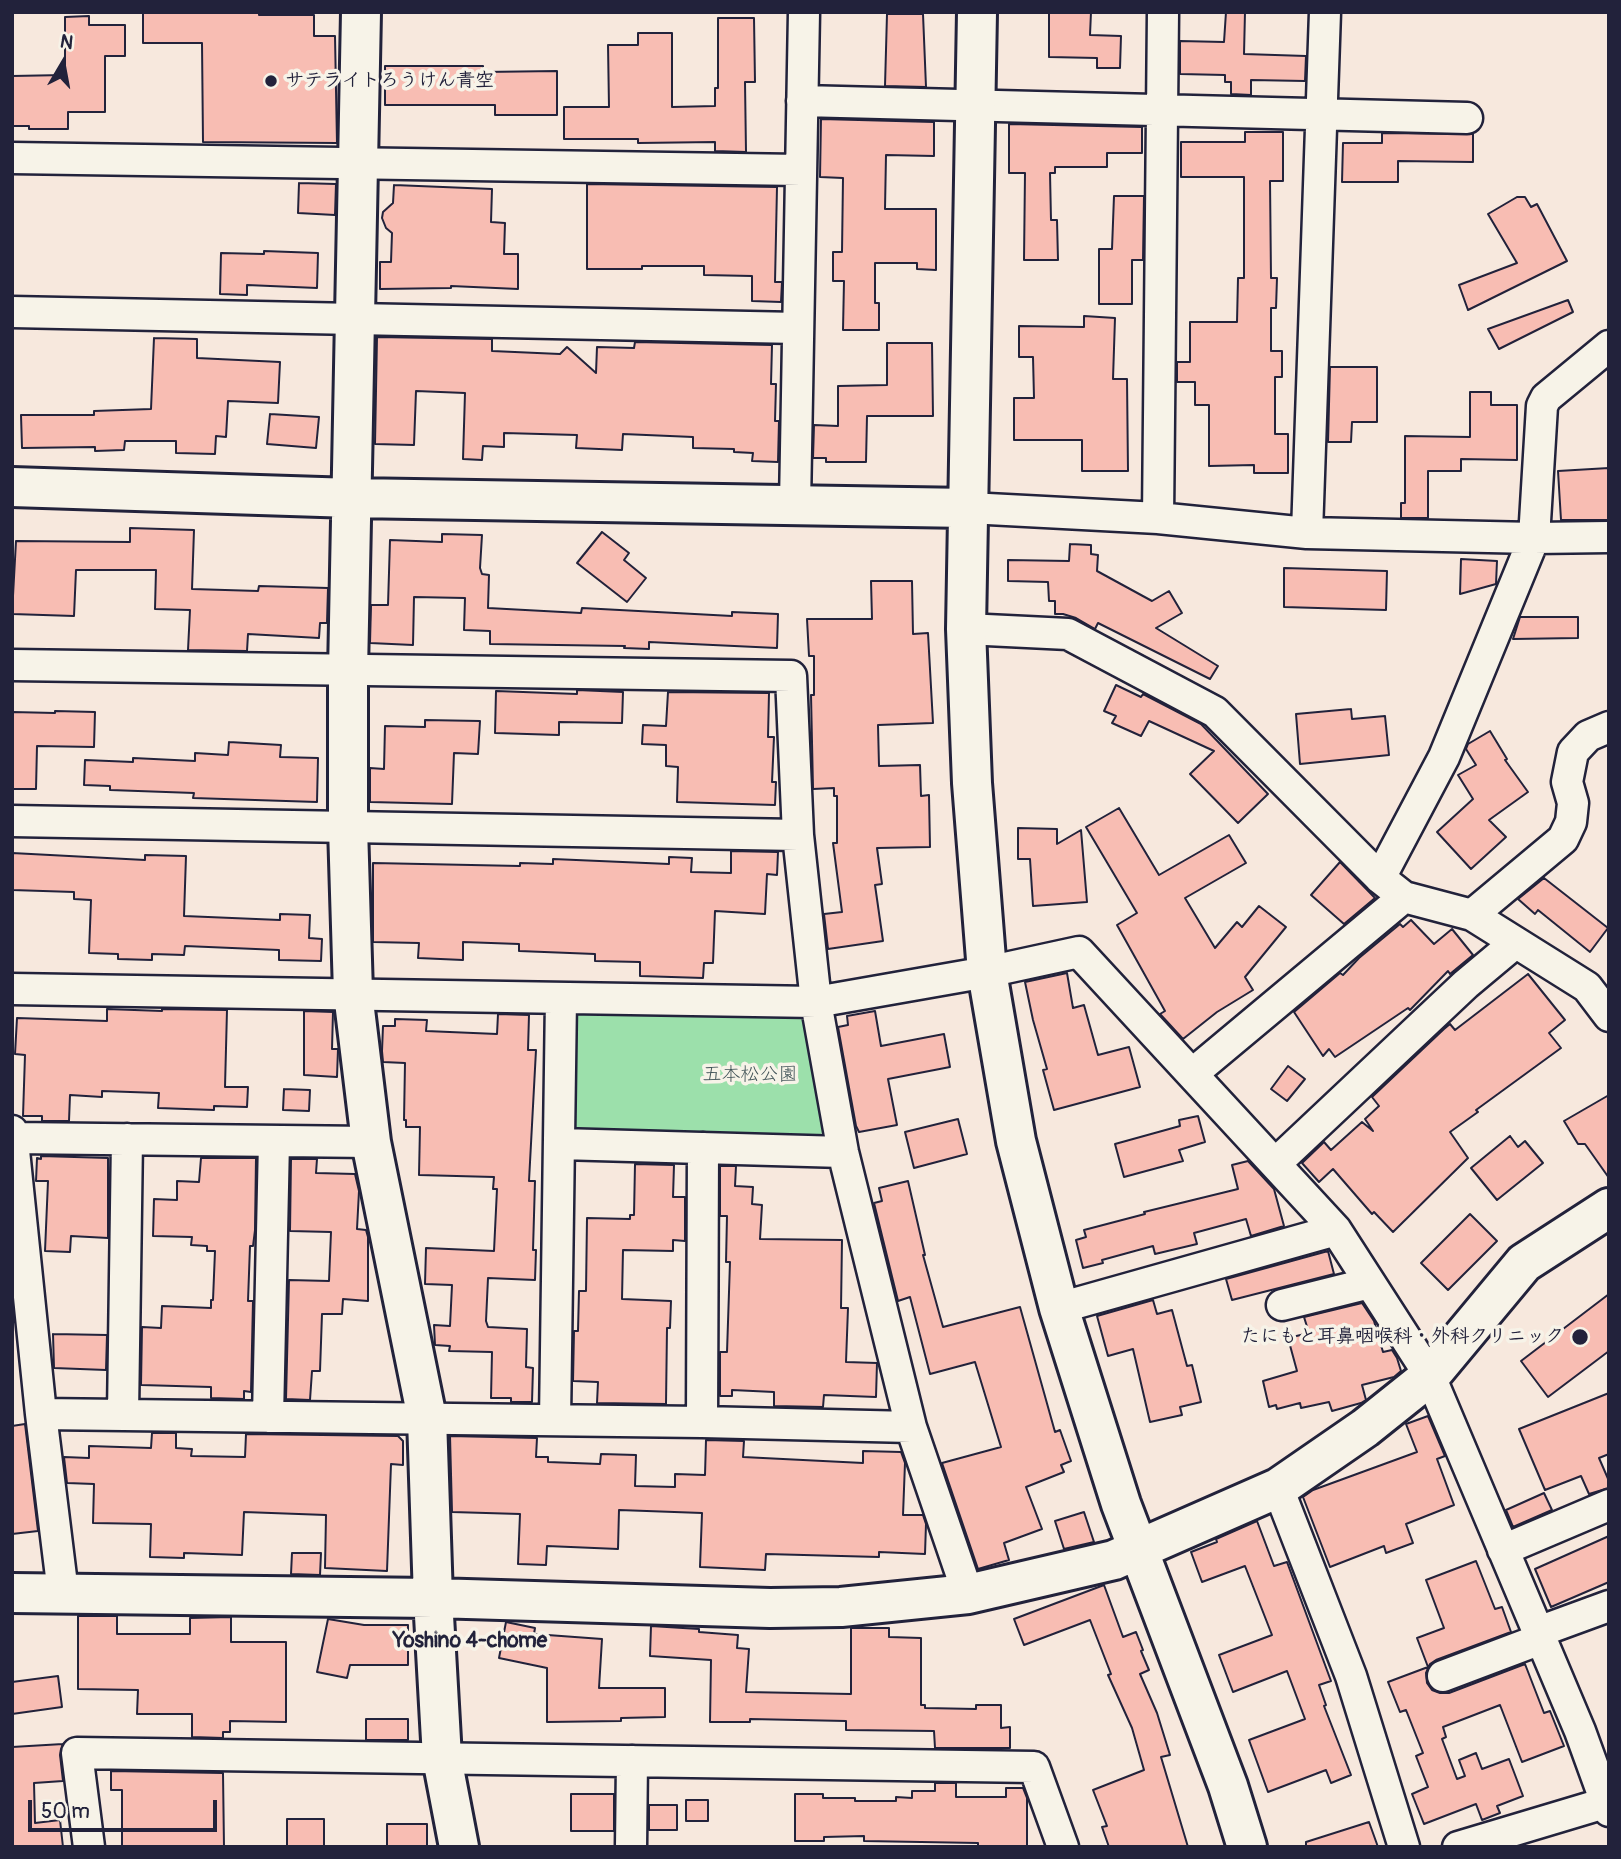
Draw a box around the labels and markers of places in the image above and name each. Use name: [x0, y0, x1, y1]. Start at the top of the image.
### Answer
place label: サテライトろうけん青空: [285, 70, 494, 92]
marker: サテライトろうけん青空: [263, 73, 279, 89]
place label: たにもと耳鼻咽喉科・外科クリニック: [1241, 1326, 1564, 1348]
marker: たにもと耳鼻咽喉科・外科クリニック: [1570, 1327, 1590, 1347]

